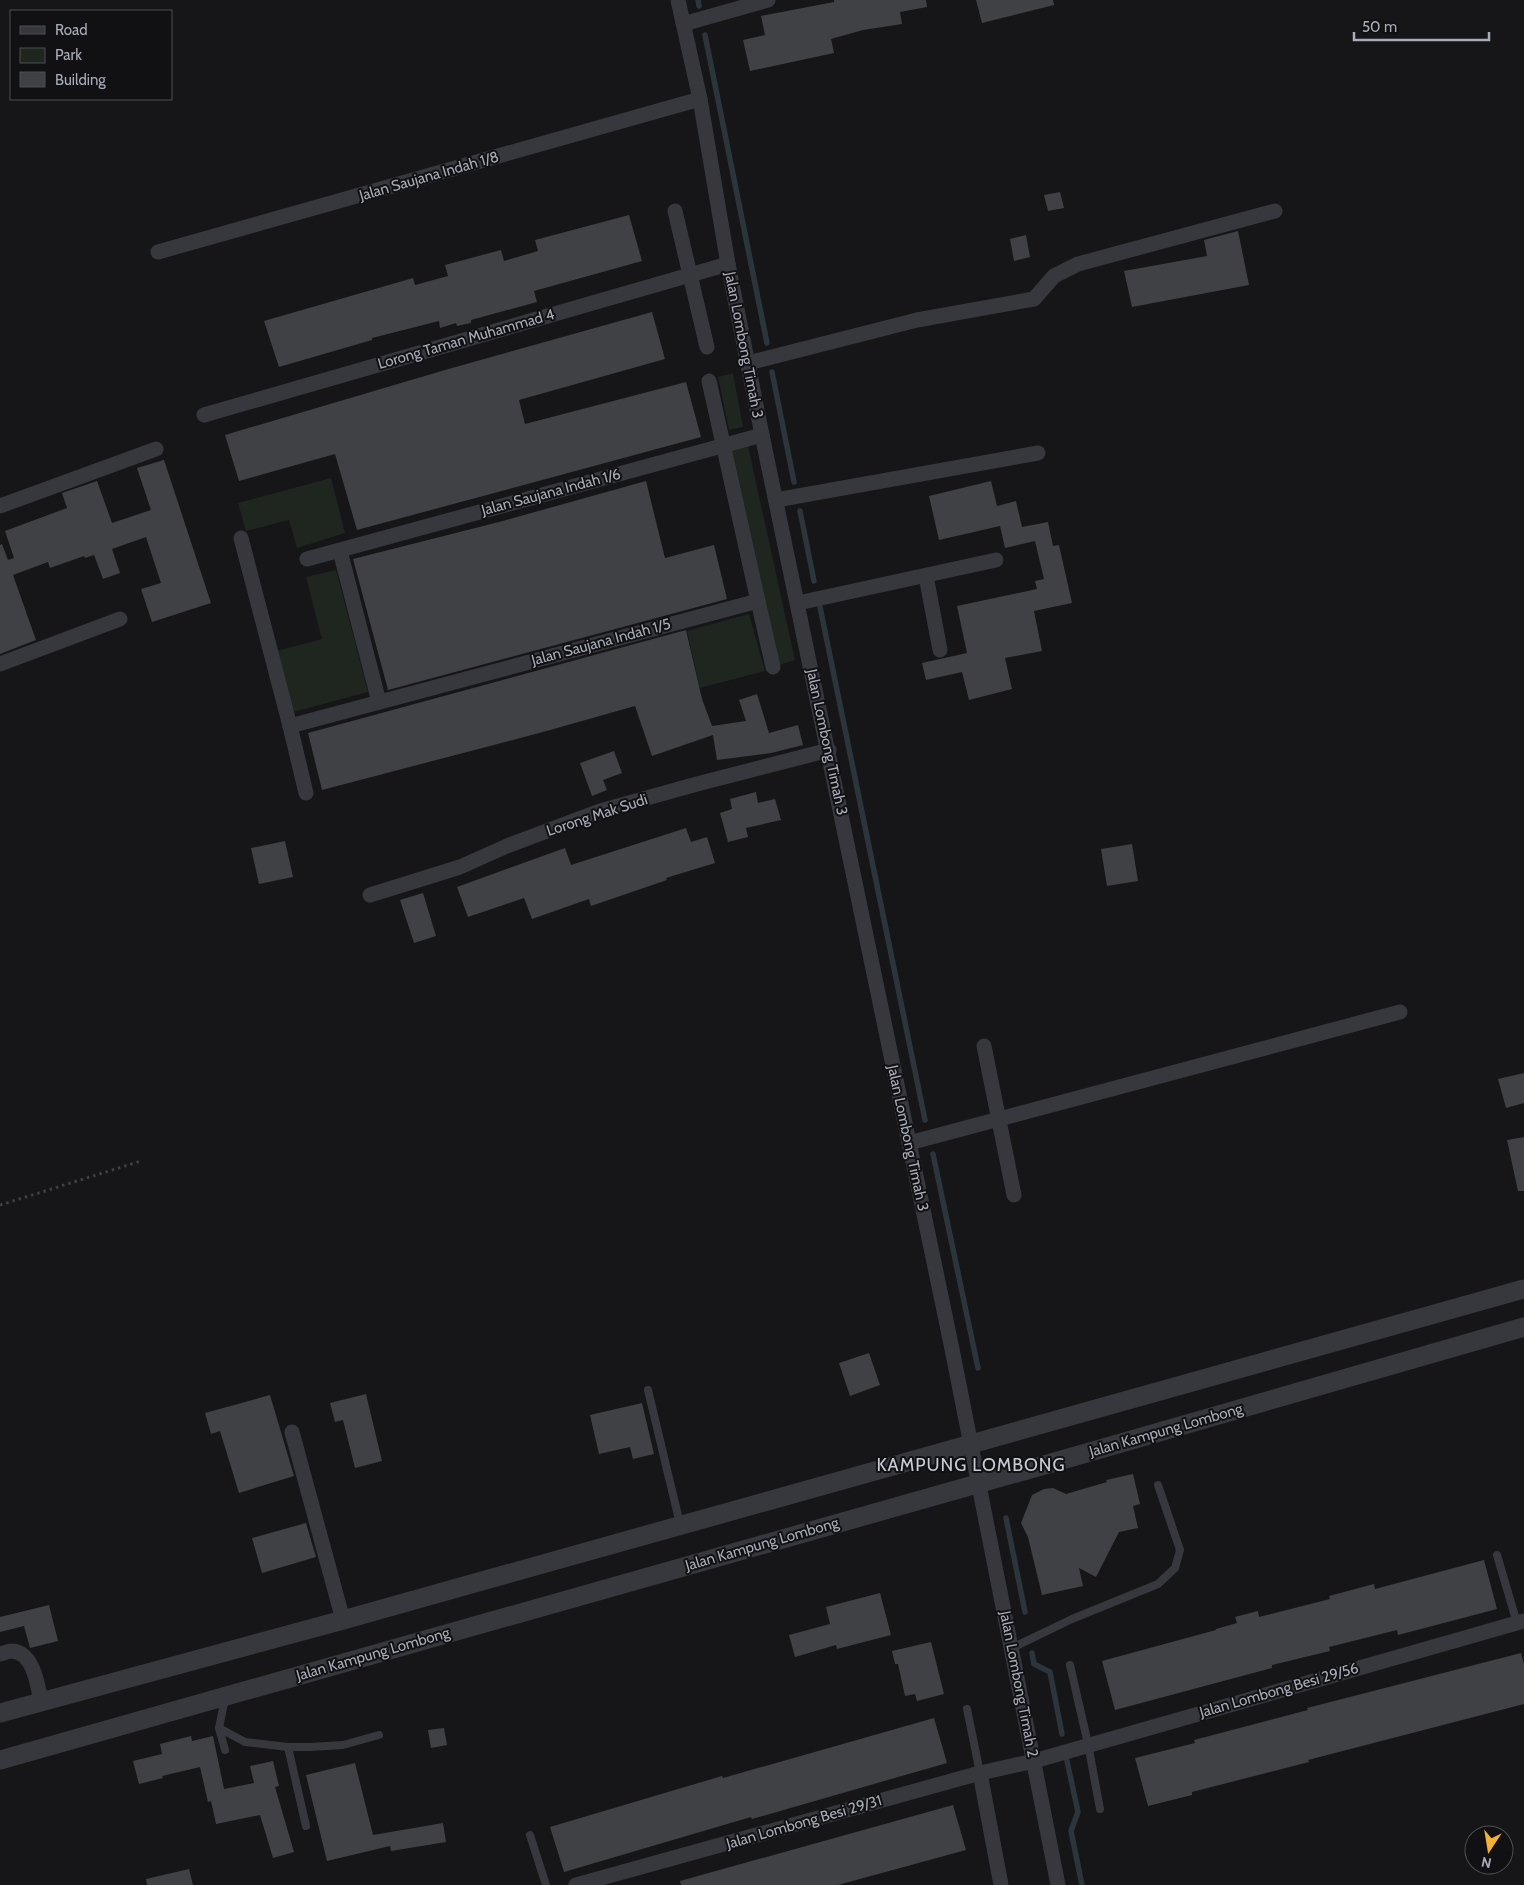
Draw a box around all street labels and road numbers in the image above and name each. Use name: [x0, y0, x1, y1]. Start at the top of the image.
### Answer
street label: Jalan Saujana Indah 1/8: [356, 147, 501, 205]
street label: Jalan Lombong Timah 3: [721, 269, 767, 420]
street label: Lorong Taman Muhammad 4: [376, 305, 557, 373]
street label: Jalan Saujana Indah 1/6: [478, 465, 623, 520]
street label: Jalan Saujana Indah 1/5: [528, 615, 673, 670]
street label: Jalan Lombong Timah 3: [803, 666, 851, 817]
street label: Lorong Mak Sudi: [544, 790, 650, 840]
street label: Jalan Lombong Timah 3: [884, 1062, 932, 1213]
street label: Jalan Kampung Lombong: [1086, 1399, 1245, 1461]
street label: Jalan Kampung Lombong: [682, 1513, 841, 1575]
street label: Jalan Lombong Timah 2: [996, 1608, 1042, 1759]
street label: Jalan Kampung Lombong: [293, 1623, 452, 1685]
street label: Jalan Lombong Besi 29/56: [1196, 1659, 1361, 1722]
street label: Jalan Lombong Besi 29/31: [723, 1791, 884, 1853]

